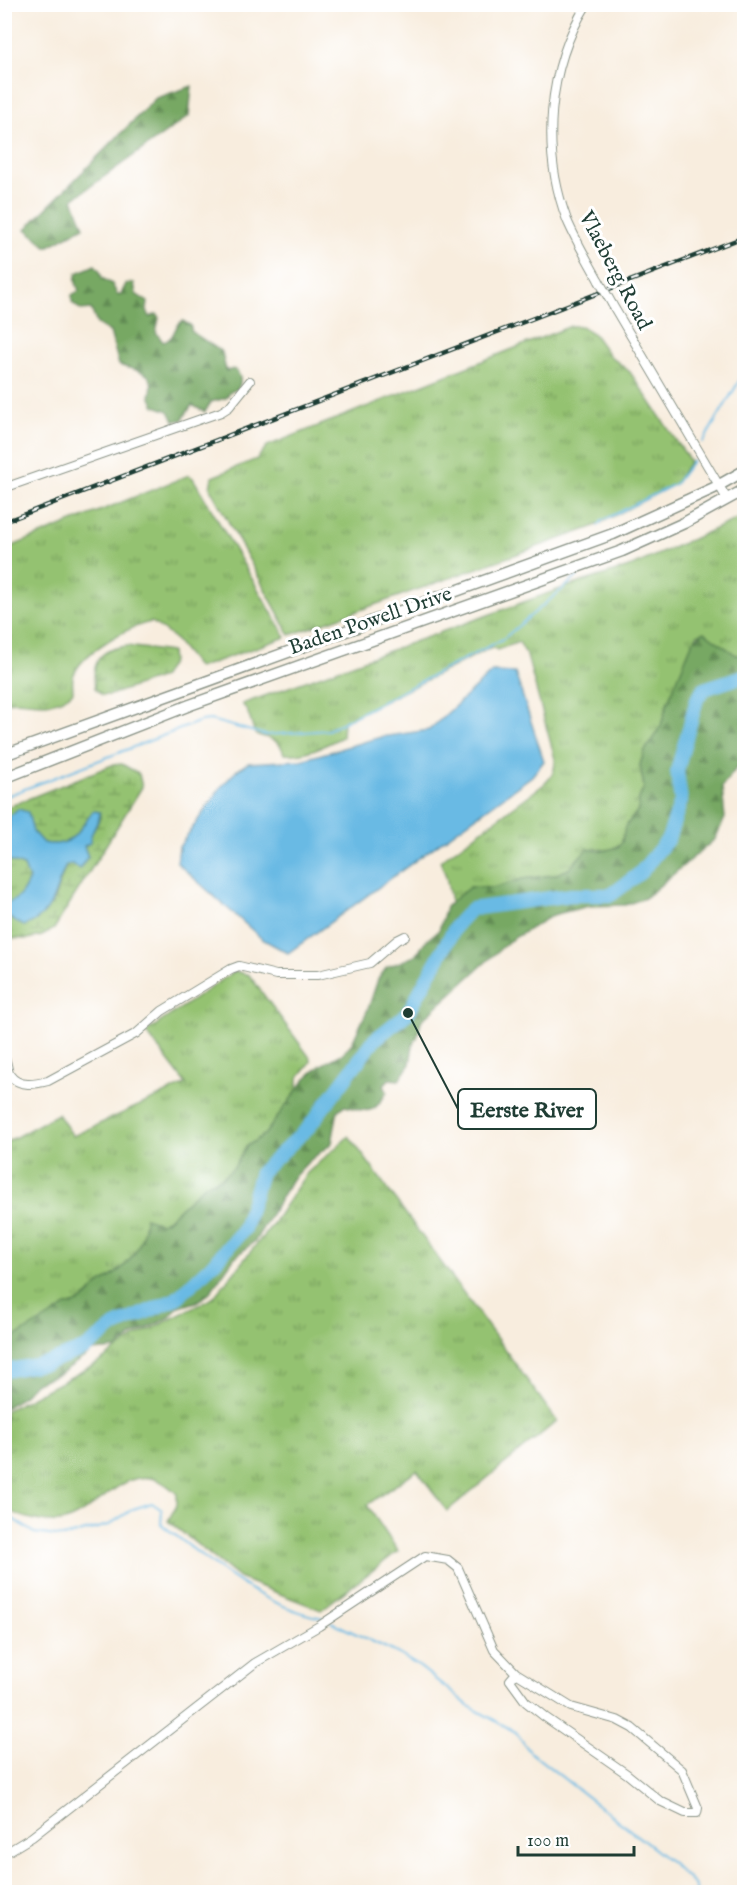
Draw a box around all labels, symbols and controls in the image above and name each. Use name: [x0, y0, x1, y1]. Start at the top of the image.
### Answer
street label: Vlaeberg Road: [572, 206, 658, 336]
street label: Baden Powell Drive: [285, 581, 456, 662]
callout: Eerste River: [458, 1089, 596, 1129]
text: Eerste River: [470, 1097, 585, 1125]
scale bar: [518, 1819, 634, 1857]
text: 100 m: [527, 1830, 569, 1853]

